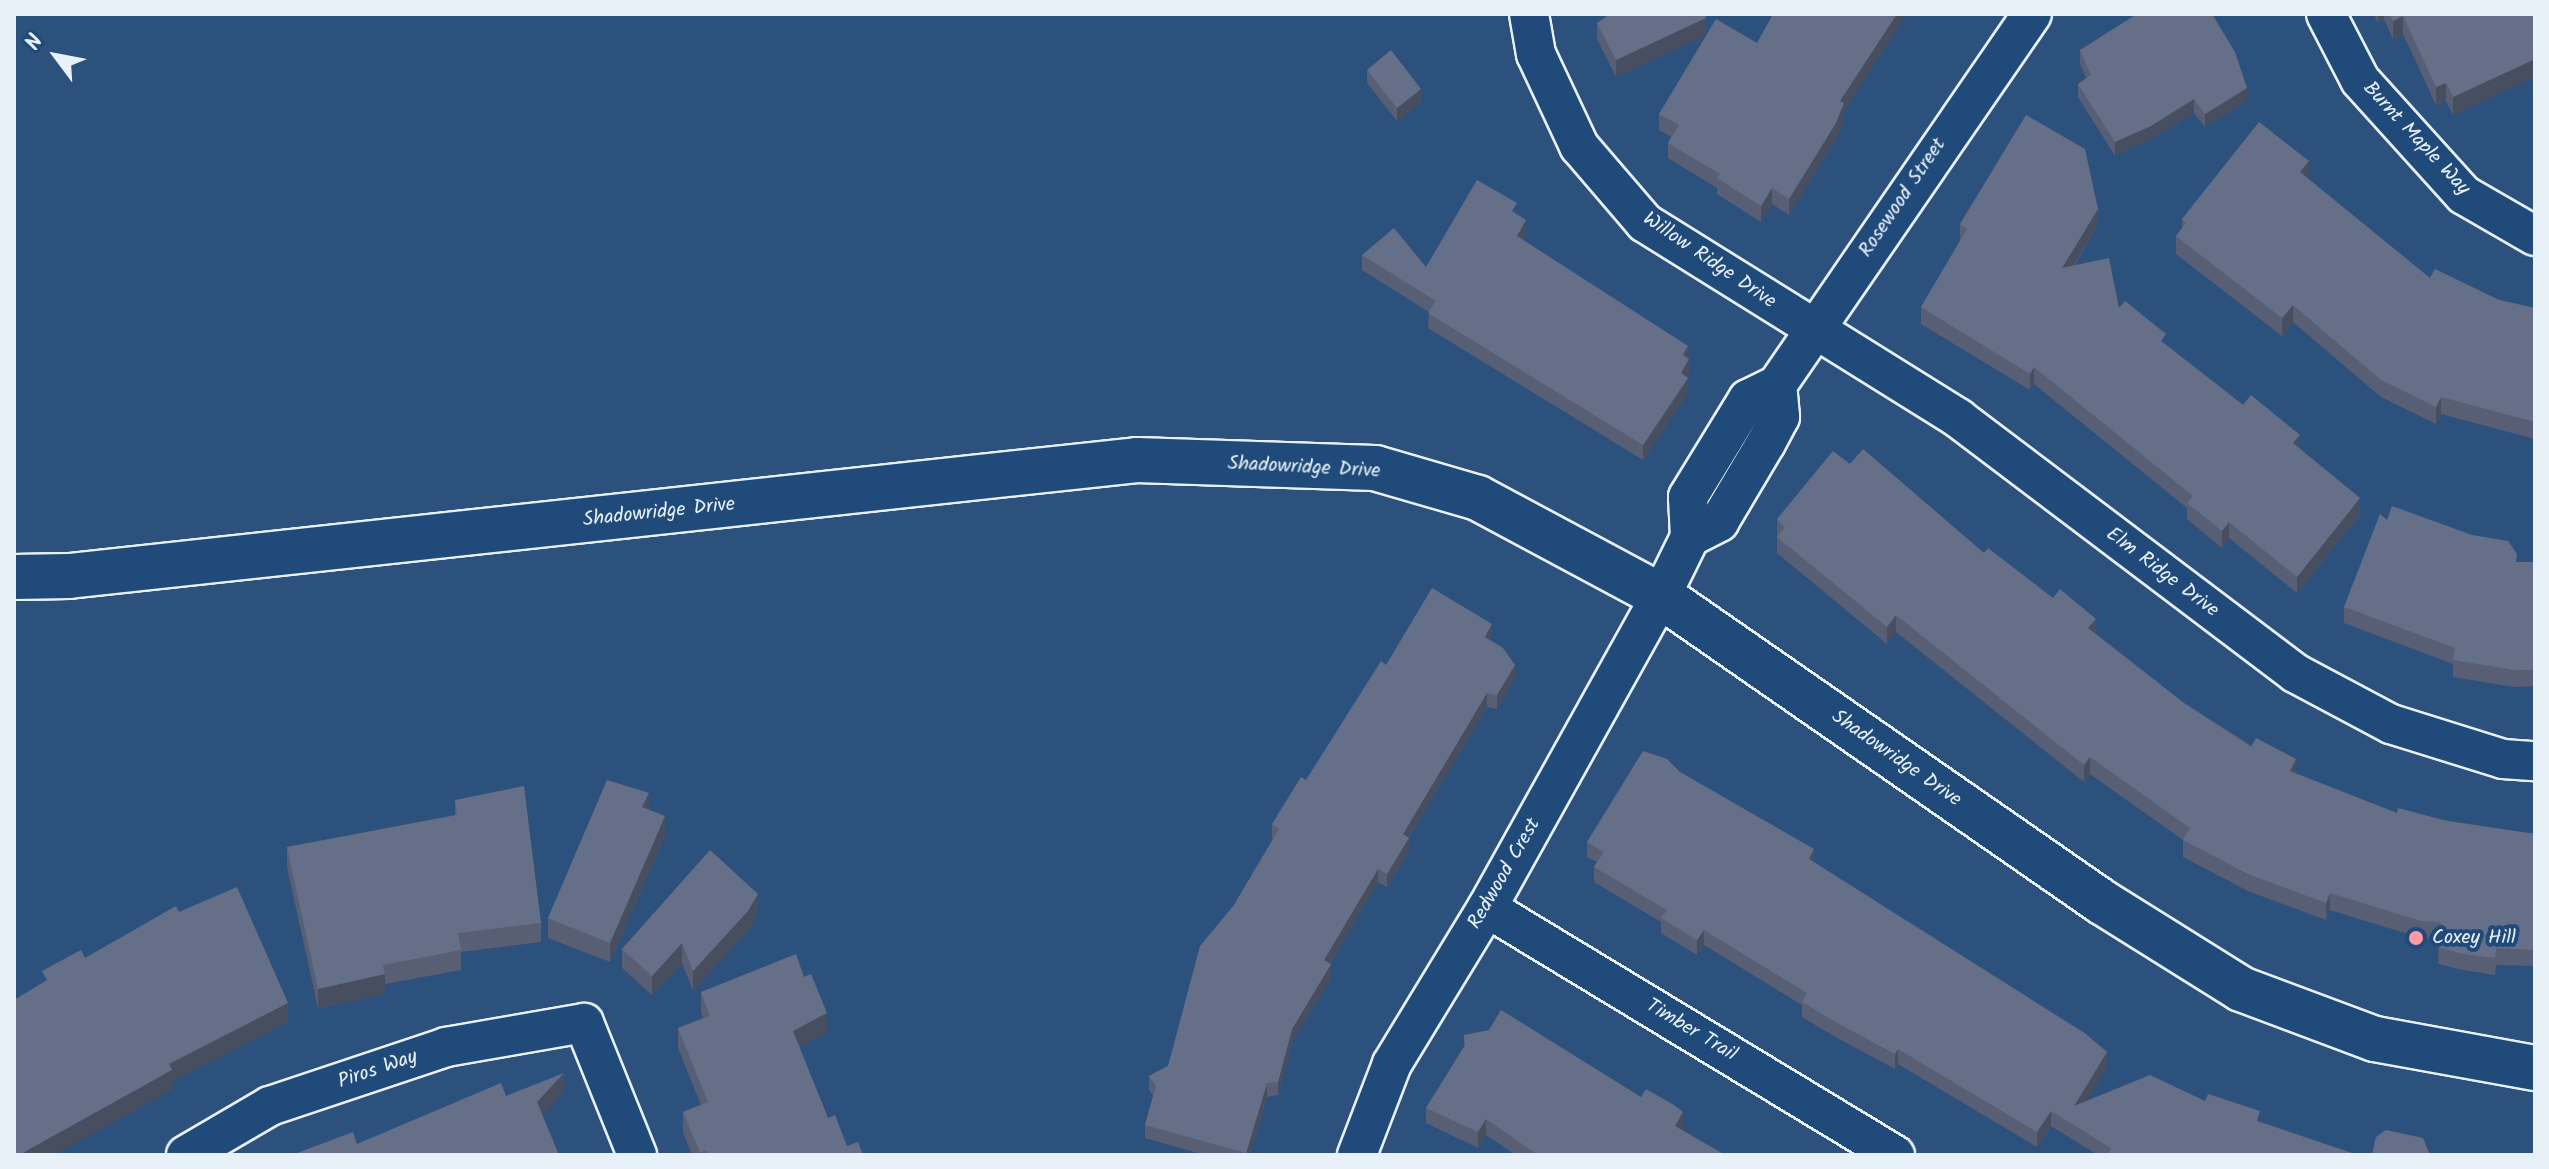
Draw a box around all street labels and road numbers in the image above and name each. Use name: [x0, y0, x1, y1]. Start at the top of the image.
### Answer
street label: Burnt Maple Way: [2357, 77, 2475, 201]
street label: Rosewood Street: [1854, 134, 1952, 262]
street label: Willow Ridge Drive: [1638, 208, 1780, 314]
street label: Shadowridge Drive: [1227, 452, 1381, 484]
street label: Shadowridge Drive: [582, 493, 736, 533]
street label: Elm Ridge Drive: [2101, 523, 2223, 623]
street label: Shadowridge Drive: [1827, 705, 1965, 813]
street label: Redwood Crest: [1464, 814, 1546, 934]
street label: Timber Trail: [1641, 994, 1741, 1068]
street label: Piros Way: [335, 1045, 421, 1095]

